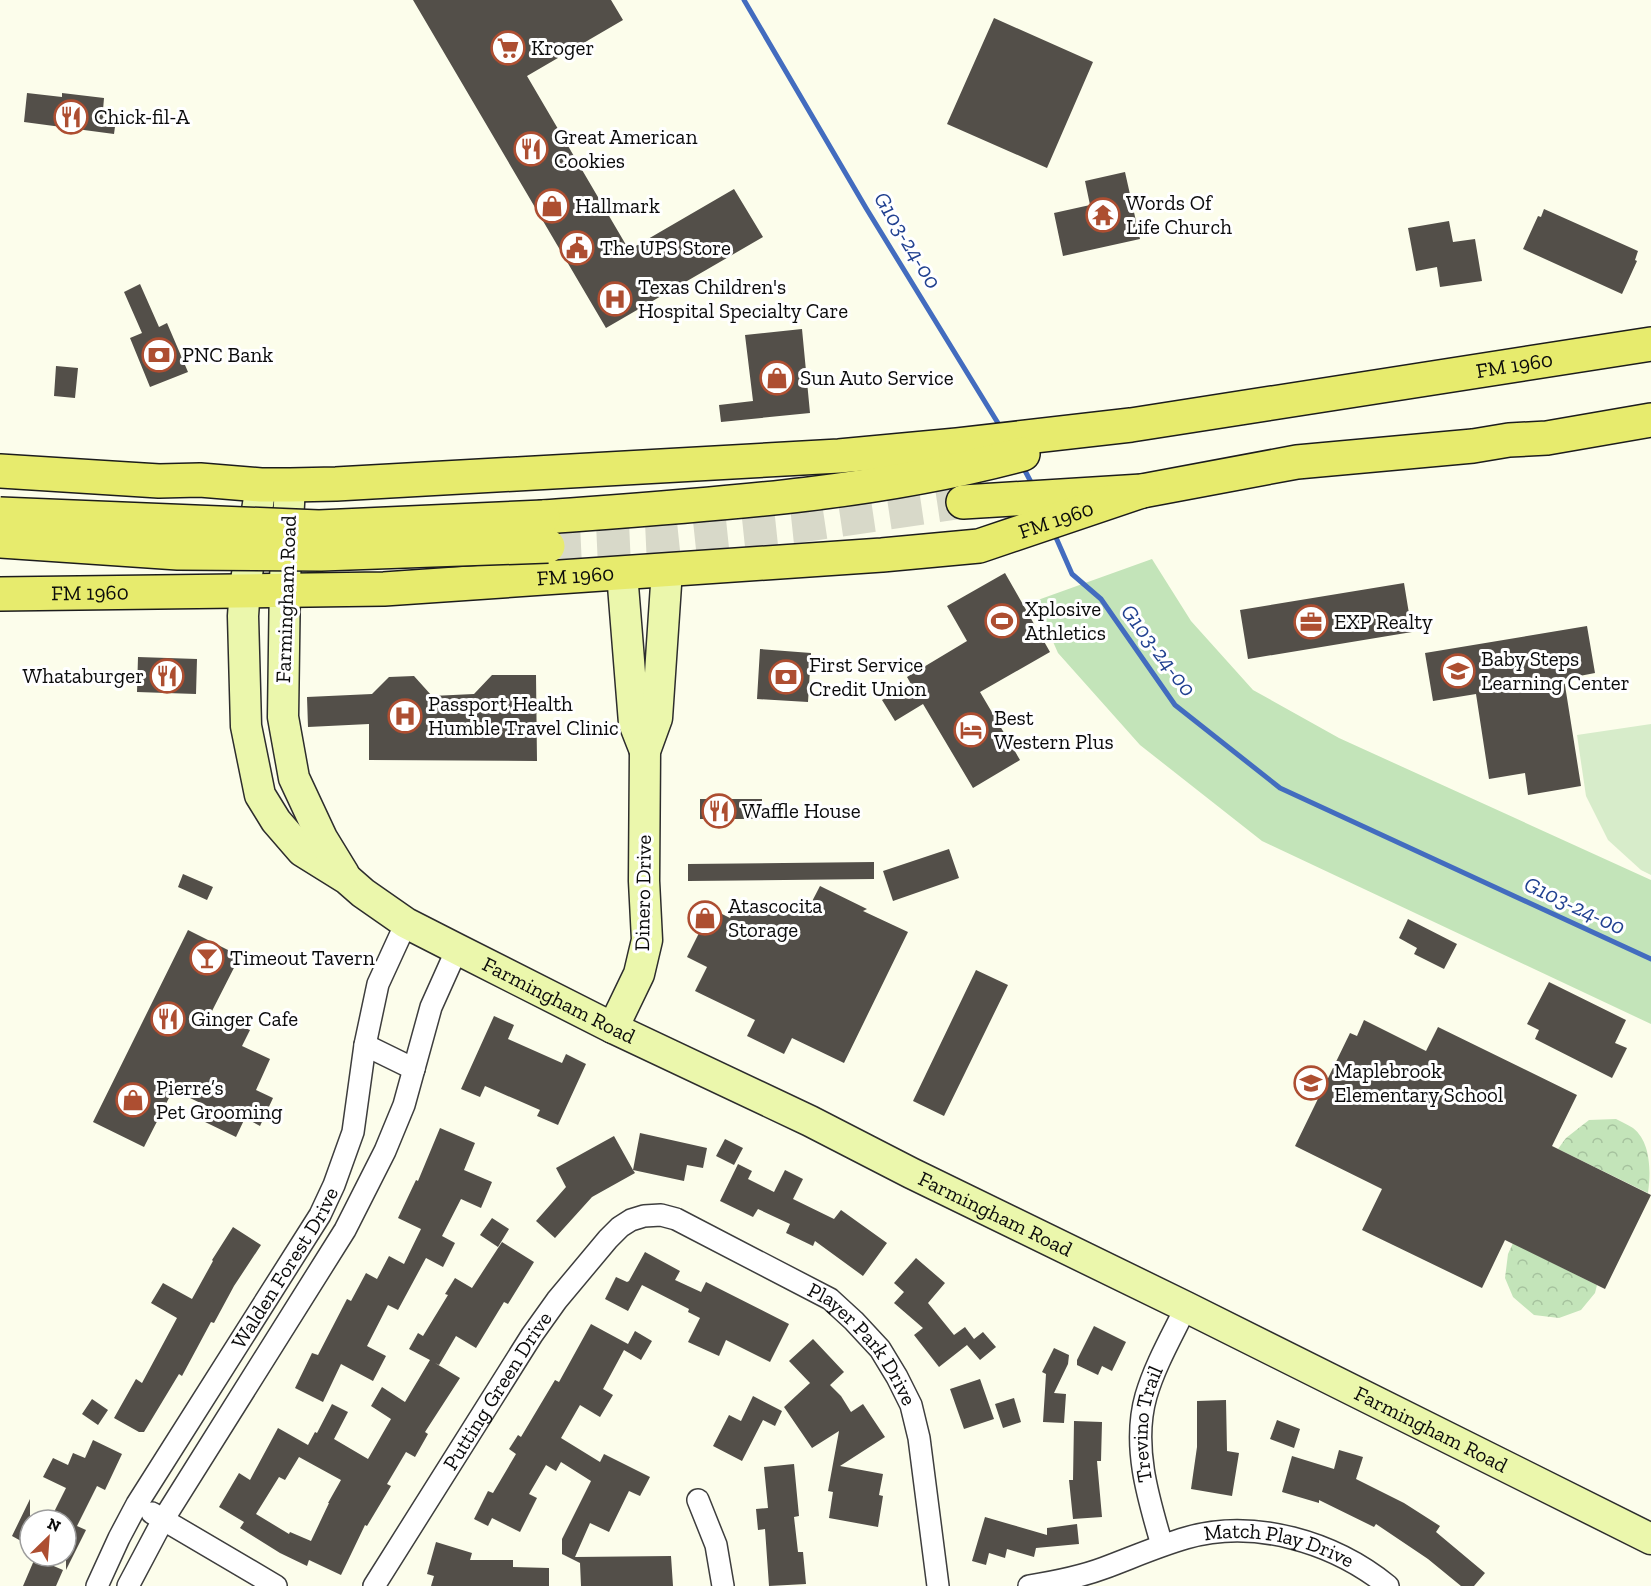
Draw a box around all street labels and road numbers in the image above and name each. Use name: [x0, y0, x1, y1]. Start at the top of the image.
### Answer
street label: FM 1960: [1474, 346, 1555, 383]
street label: FM 1960: [1015, 495, 1097, 544]
street label: Farmingham Road: [270, 514, 301, 683]
street label: FM 1960: [536, 560, 615, 591]
street label: FM 1960: [51, 579, 129, 605]
street label: Dinero Drive: [629, 834, 656, 951]
street label: Farmingham Road: [478, 951, 640, 1049]
street label: Farmingham Road: [915, 1166, 1077, 1262]
street label: Walden Forest Drive: [226, 1183, 343, 1353]
street label: Player Park Drive: [804, 1277, 922, 1409]
street label: Putting Green Drive: [437, 1306, 557, 1474]
street label: Trevino Trail: [1128, 1361, 1168, 1484]
street label: Farmingham Road: [1351, 1380, 1512, 1478]
street label: Match Play Drive: [1202, 1518, 1359, 1573]

